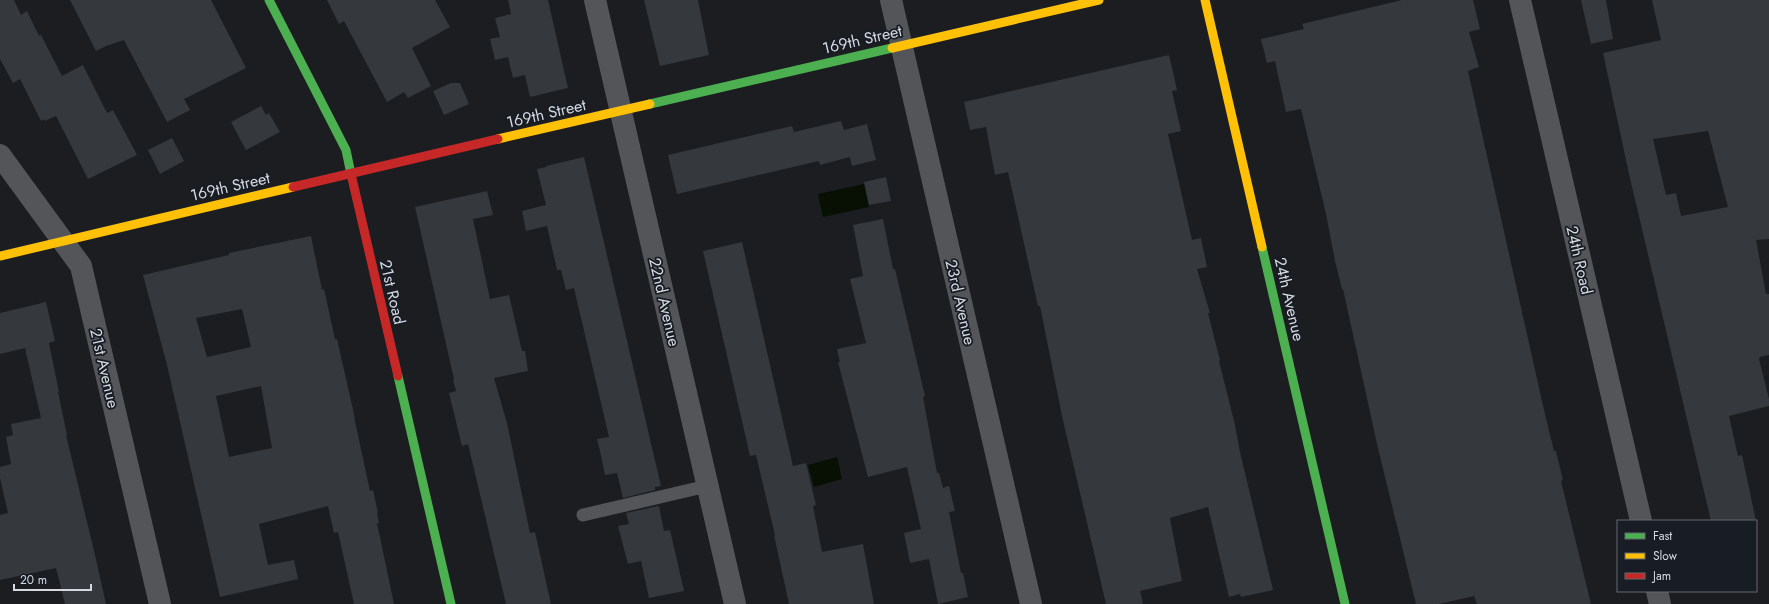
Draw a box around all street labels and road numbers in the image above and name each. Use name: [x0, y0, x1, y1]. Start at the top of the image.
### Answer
street label: 169th Street: [820, 19, 904, 60]
street label: 169th Street: [504, 93, 588, 134]
street label: 169th Street: [188, 166, 272, 207]
street label: 24th Road: [1560, 223, 1599, 297]
street label: 22nd Avenue: [643, 255, 686, 349]
street label: 24th Avenue: [1269, 255, 1310, 343]
street label: 21st Road: [374, 257, 411, 327]
street label: 23rd Avenue: [940, 257, 982, 347]
street label: 21st Avenue: [84, 326, 125, 410]

